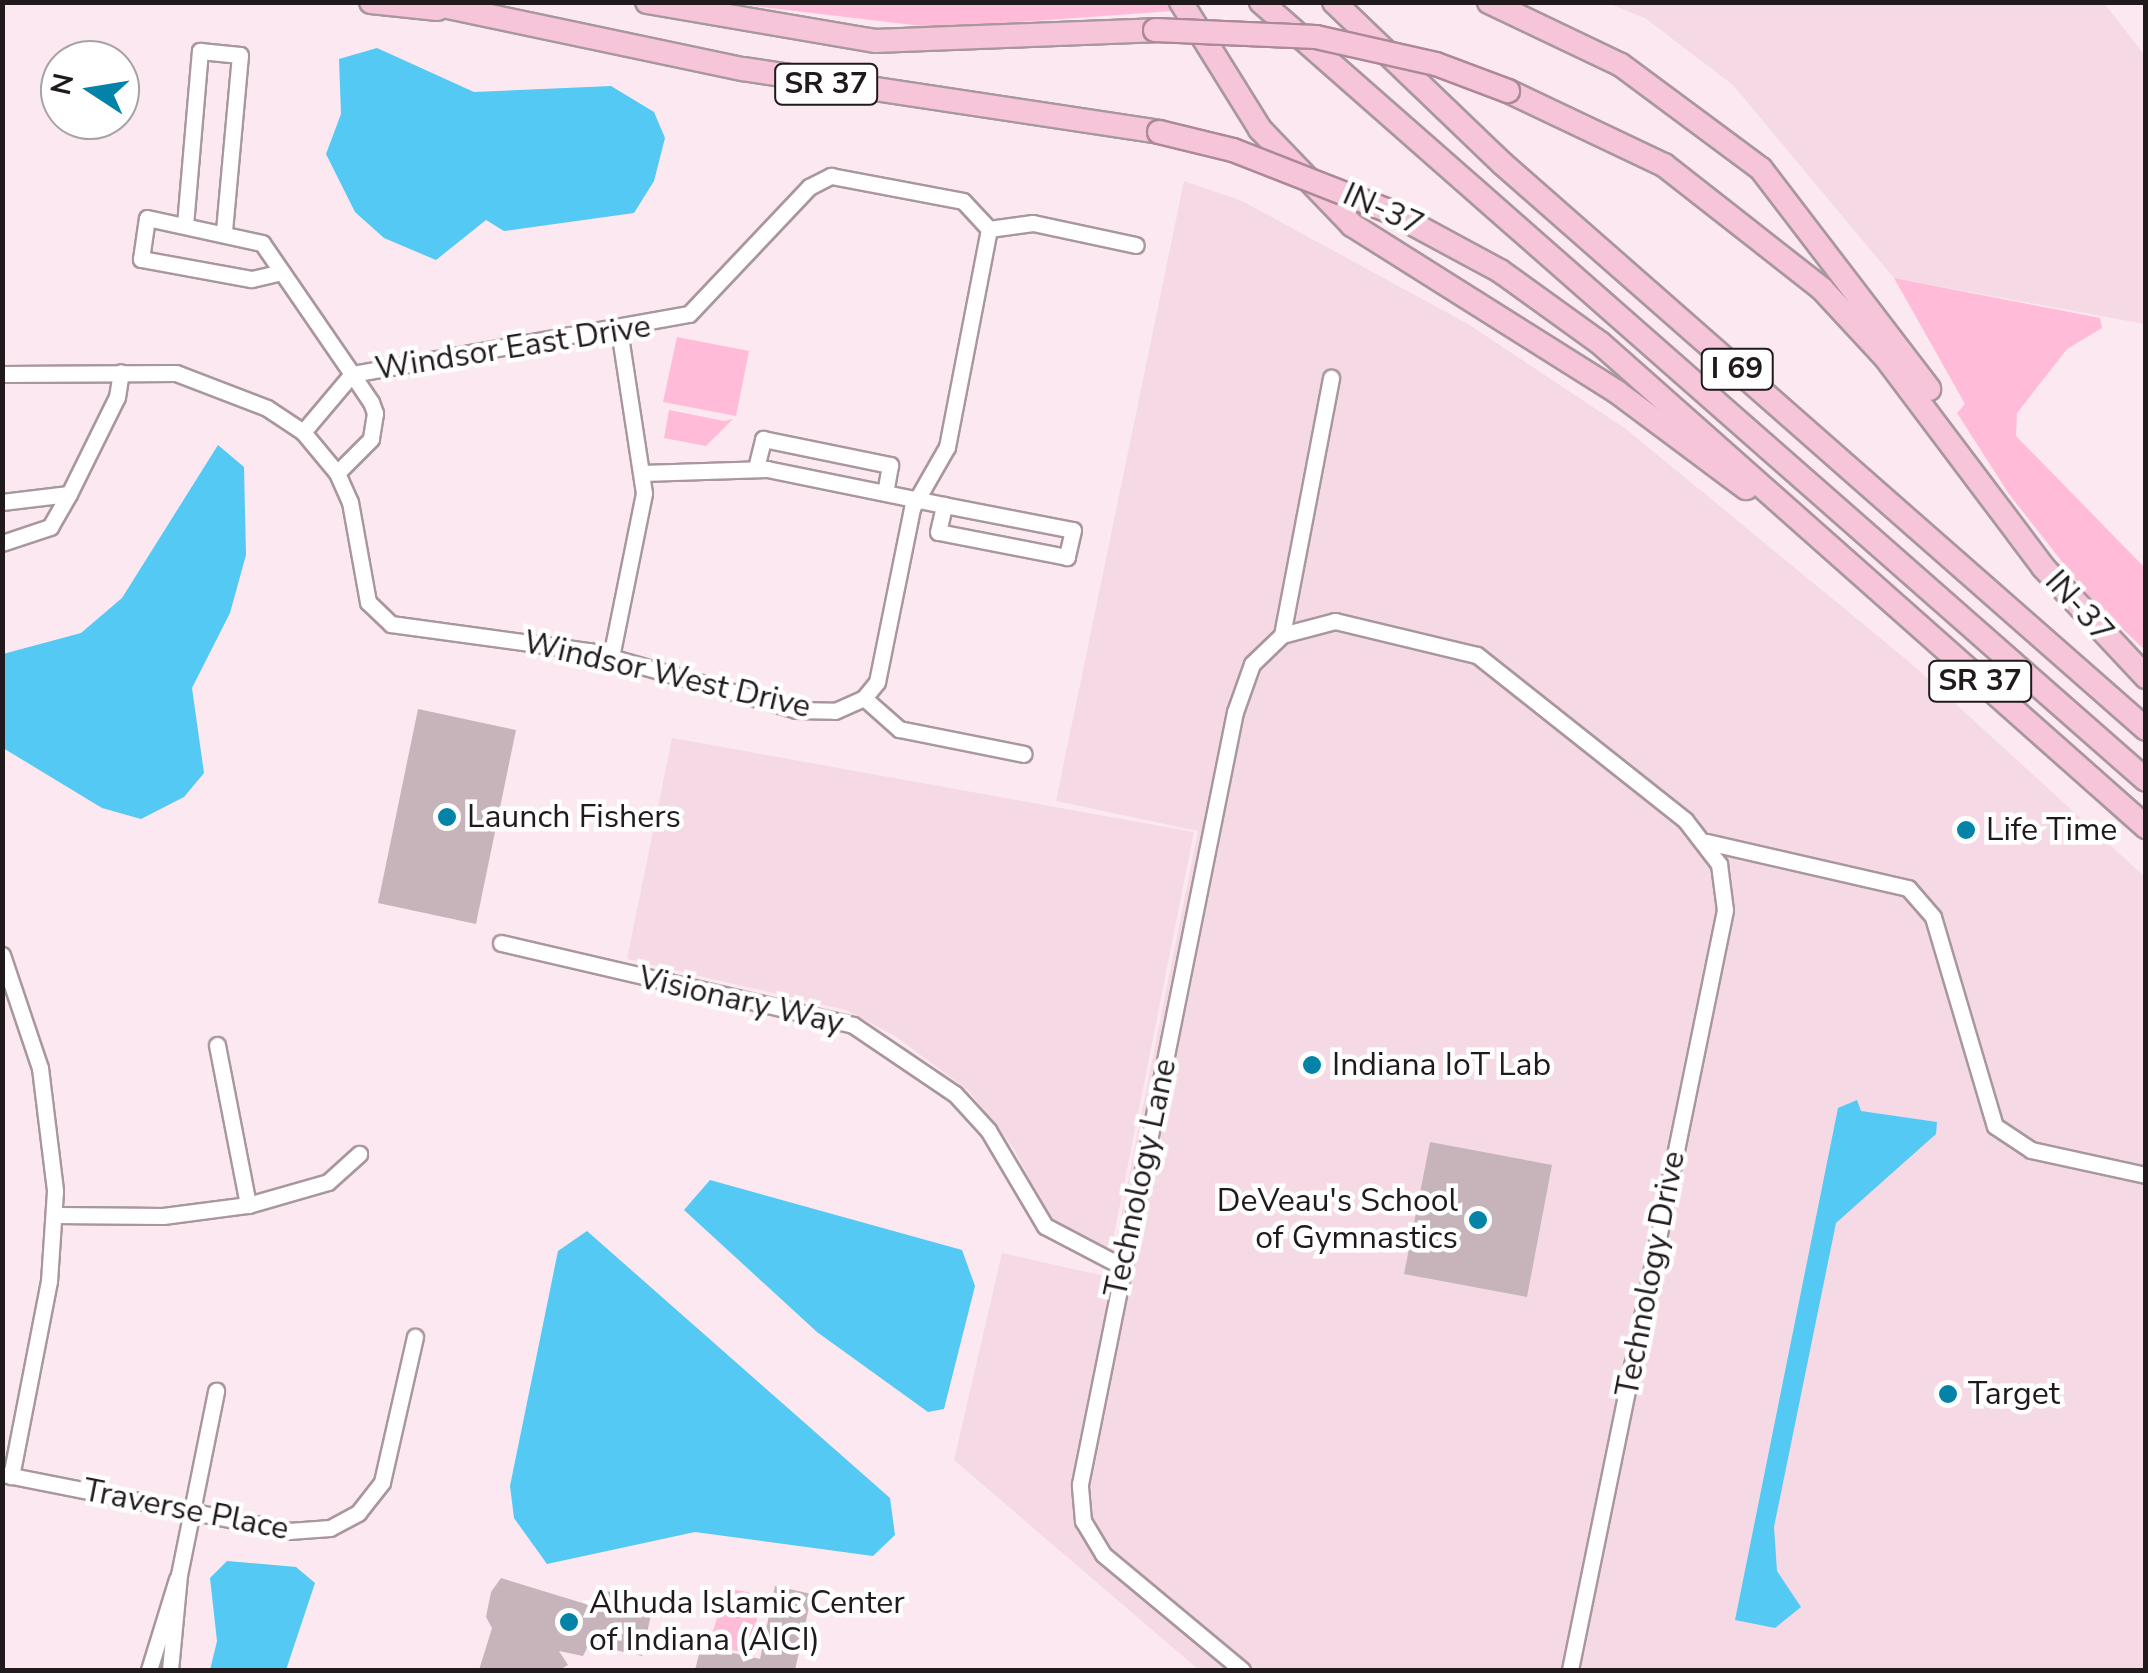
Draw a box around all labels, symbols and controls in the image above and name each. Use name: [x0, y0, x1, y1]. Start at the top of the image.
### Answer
north arrow: [40, 40, 140, 140]
road number: SR 37: [774, 59, 878, 109]
text: N: [42, 70, 83, 98]
street label: IN-37: [1337, 175, 1429, 245]
street label: Windsor East Drive: [373, 307, 653, 389]
road number: I 69: [1700, 344, 1774, 394]
street label: IN-37: [2037, 563, 2121, 651]
street label: Windsor West Drive: [520, 623, 814, 727]
road number: SR 37: [1928, 656, 2032, 706]
place label: Launch Fishers: [467, 798, 681, 836]
marker: Launch Fishers: [436, 806, 458, 828]
place label: Life Time: [1986, 811, 2117, 849]
marker: Life Time: [1955, 819, 1977, 841]
street label: Visionary Way: [635, 959, 847, 1043]
place label: Indiana IoT Lab: [1332, 1046, 1551, 1084]
marker: Indiana IoT Lab: [1301, 1054, 1323, 1076]
street label: Technology Lane: [1097, 1055, 1185, 1301]
street label: Technology Drive: [1608, 1148, 1694, 1400]
place label: DeVeau's School of Gymnastics: [1217, 1183, 1458, 1258]
marker: DeVeau's School of Gymnastics: [1467, 1209, 1489, 1231]
place label: Target: [1968, 1375, 2060, 1413]
marker: Target: [1937, 1383, 1959, 1405]
street label: Traverse Place: [80, 1471, 292, 1549]
place label: Alhuda Islamic Center of Indiana (AICI): [589, 1585, 905, 1660]
marker: Alhuda Islamic Center of Indiana (AICI): [558, 1611, 580, 1633]

